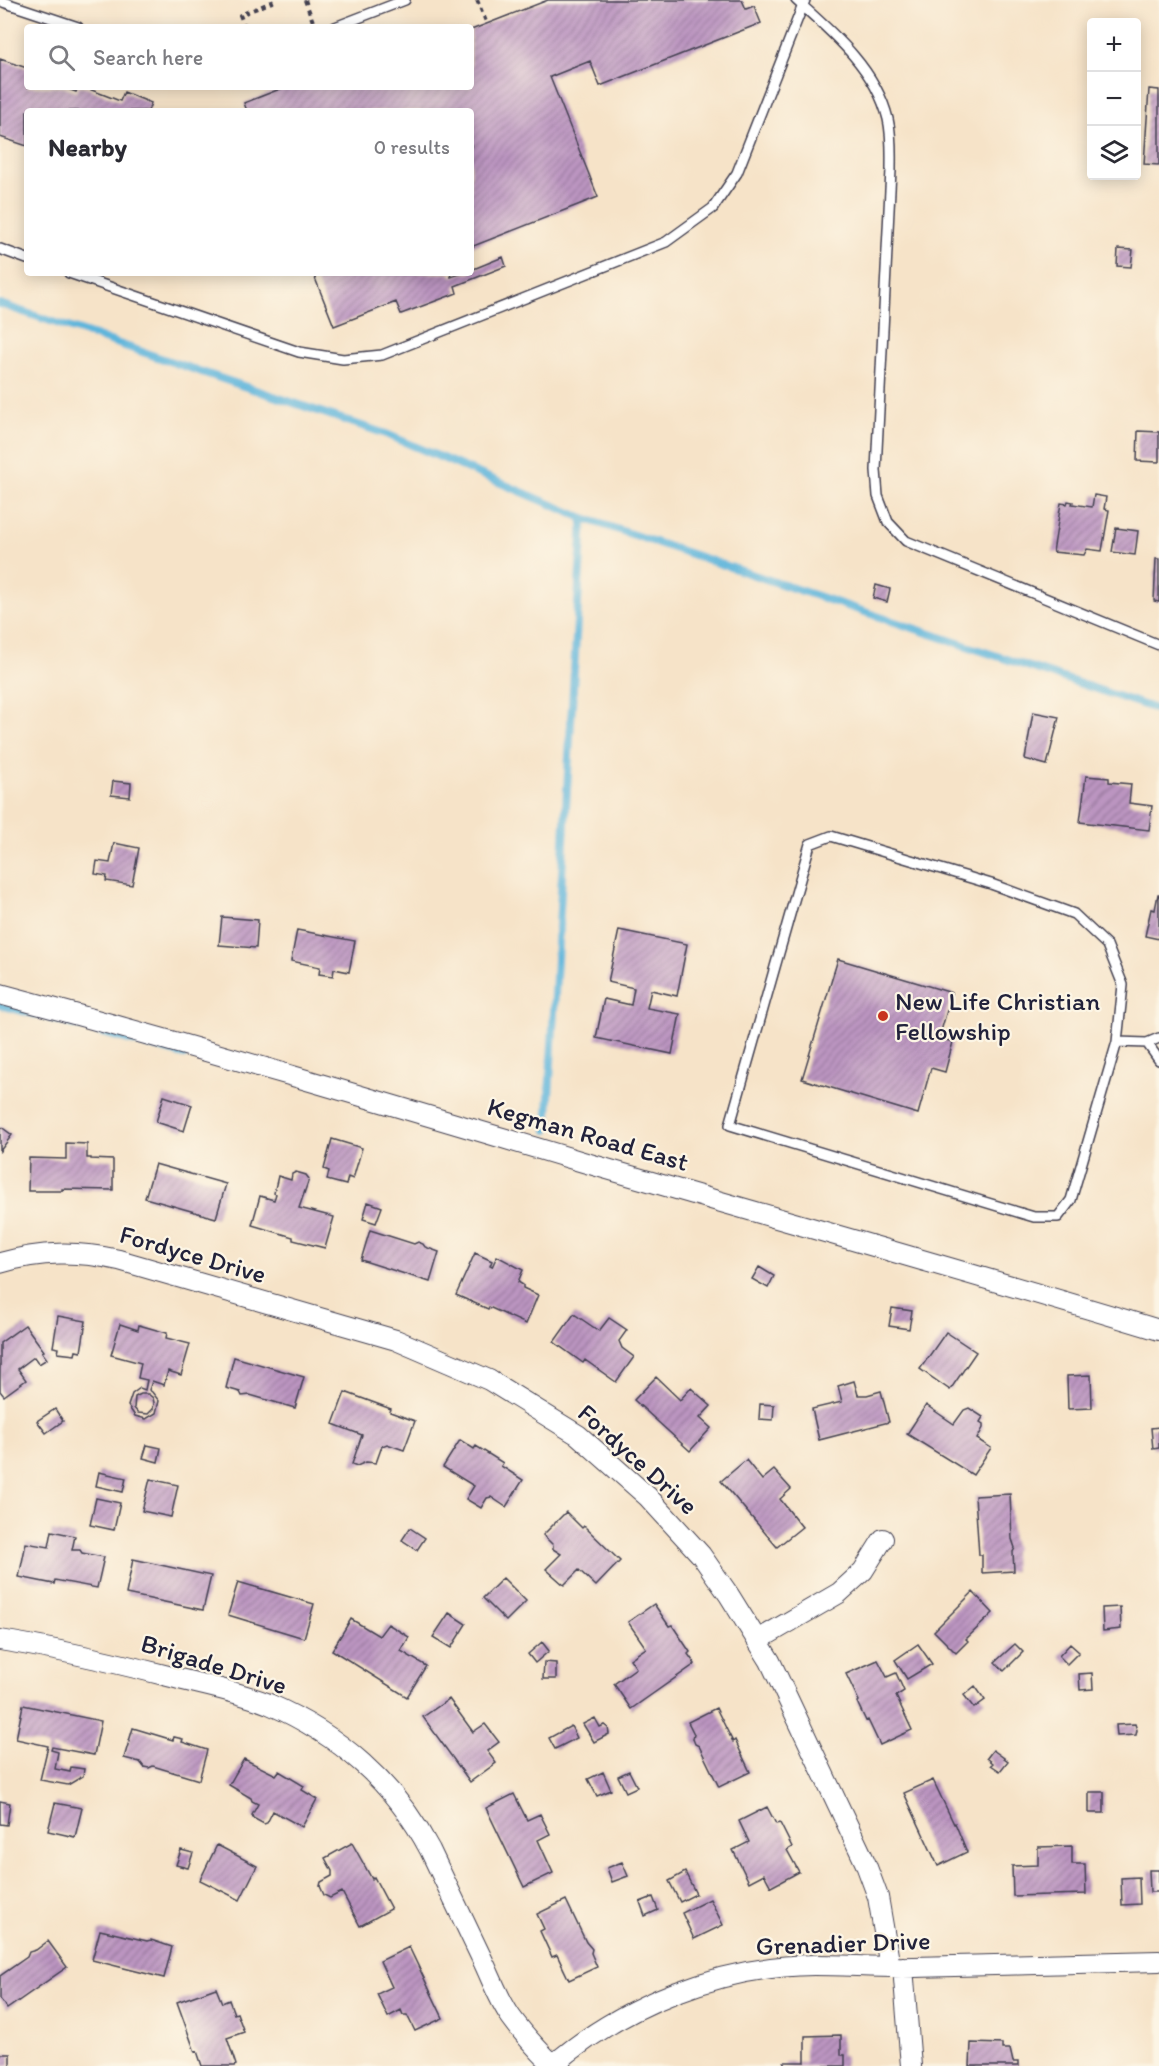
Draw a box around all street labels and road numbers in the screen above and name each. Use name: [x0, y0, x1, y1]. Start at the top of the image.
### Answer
street label: Kegman Road East: [484, 1090, 692, 1178]
street label: Fordyce Drive: [116, 1218, 270, 1290]
street label: Fordyce Drive: [571, 1397, 705, 1521]
street label: Brigade Drive: [137, 1627, 291, 1701]
street label: Grenadier Drive: [755, 1924, 931, 1962]

